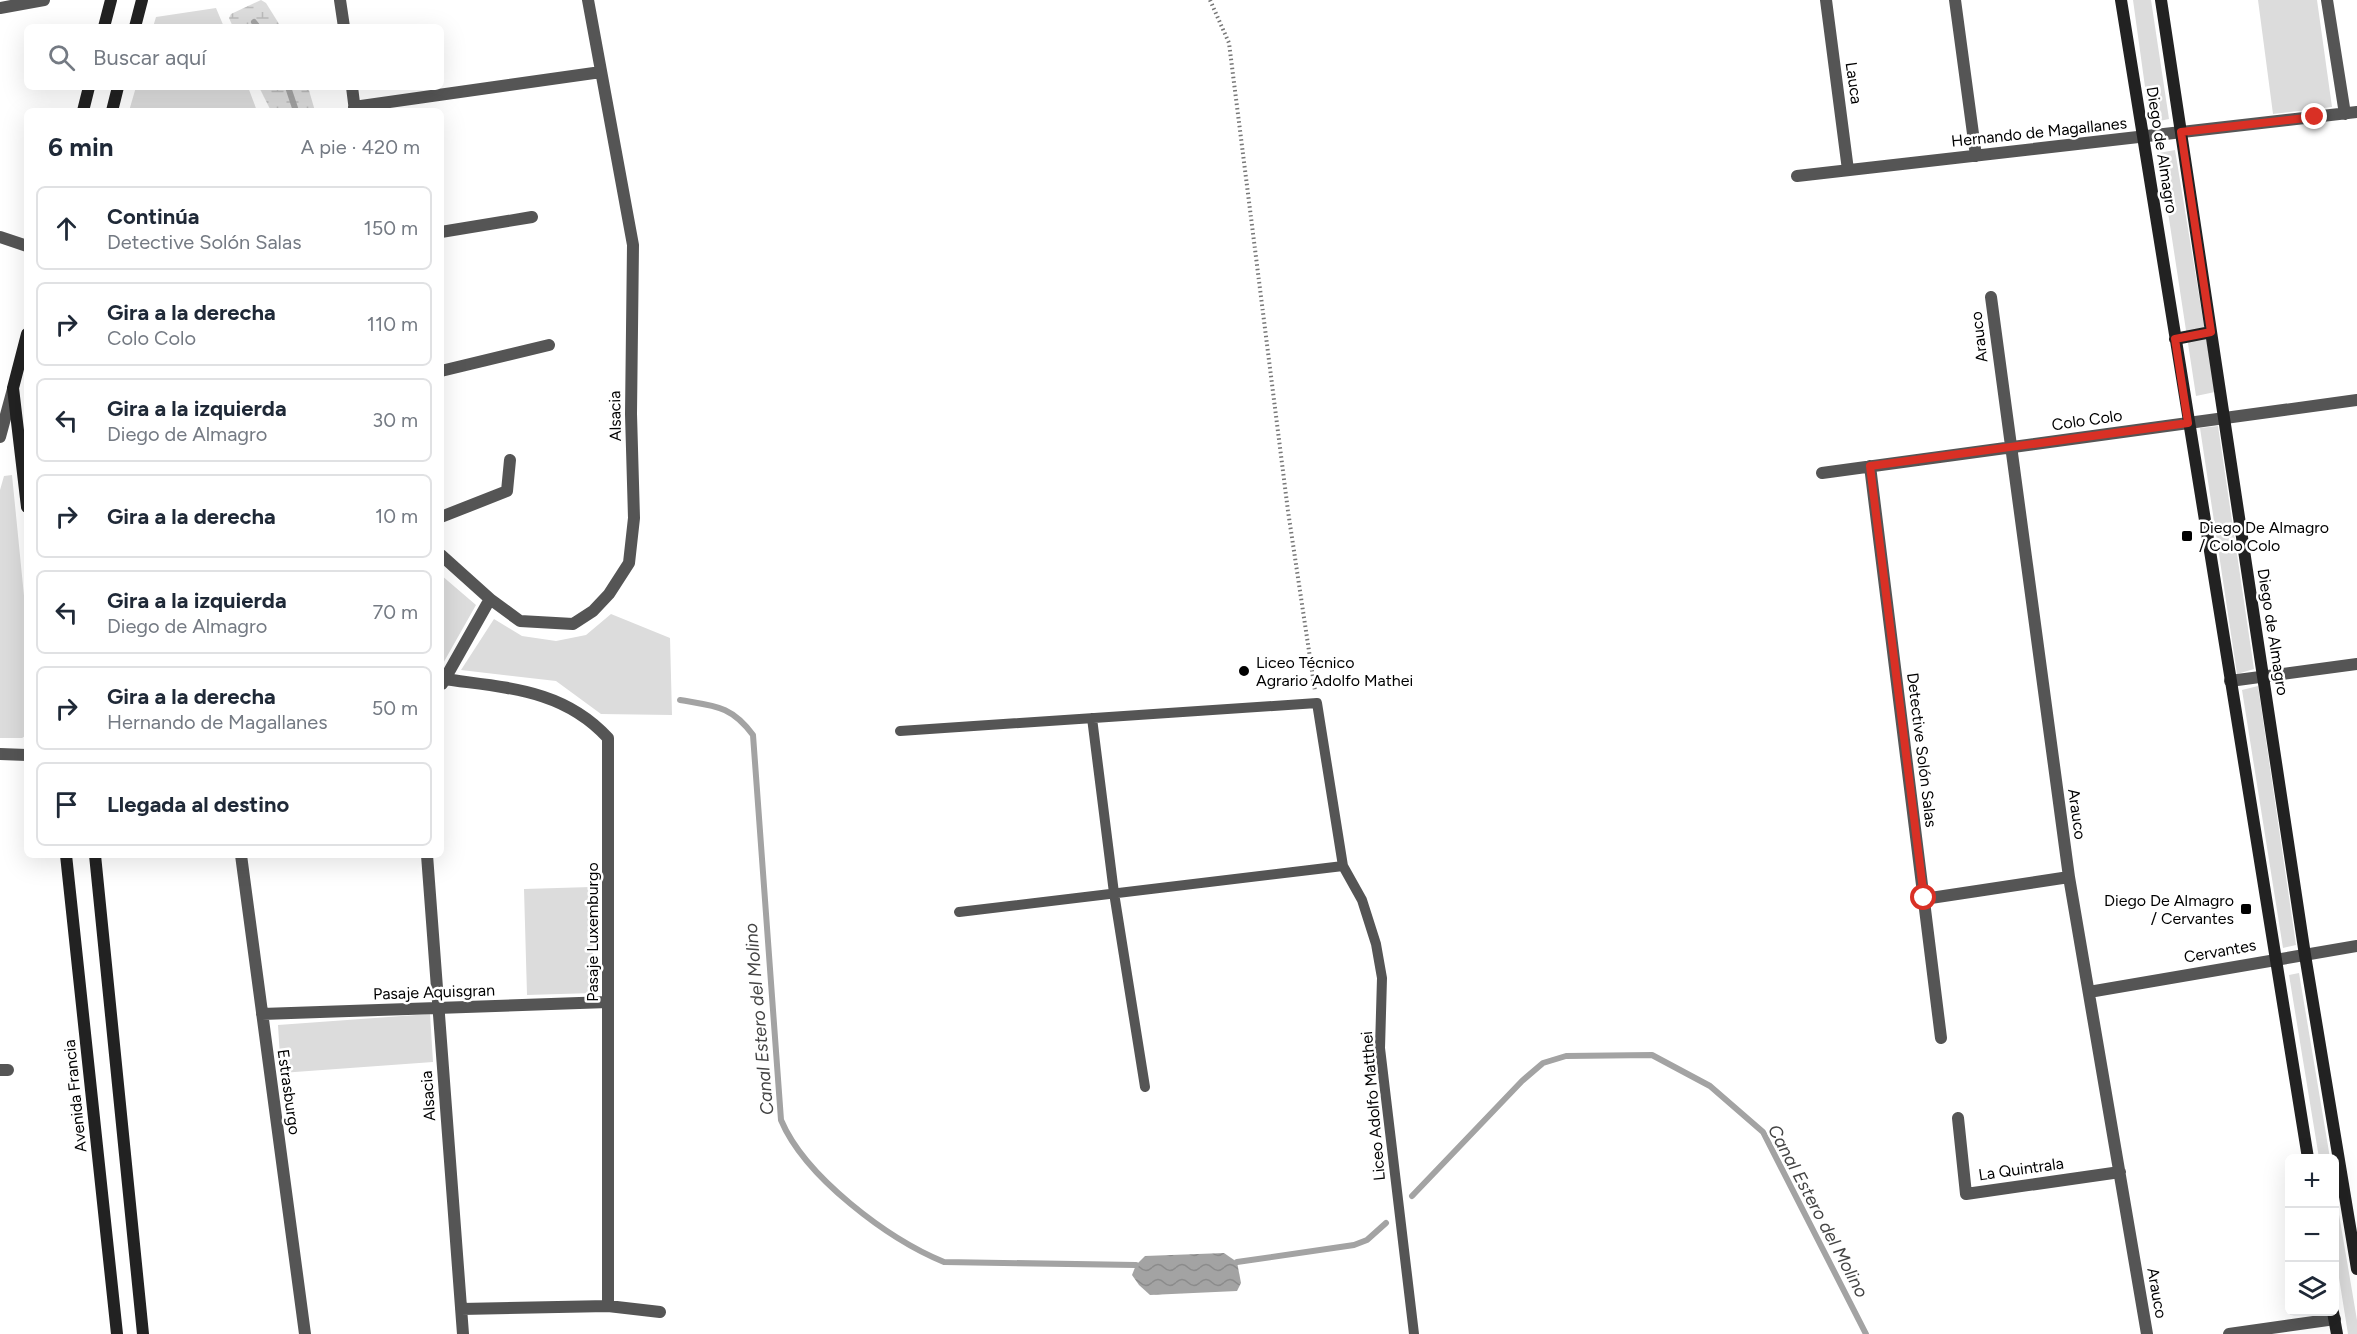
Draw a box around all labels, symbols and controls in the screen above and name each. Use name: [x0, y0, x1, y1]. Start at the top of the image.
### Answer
search box: [24, 24, 444, 90]
icon: search: [45, 41, 78, 74]
text: Buscar aquí: [93, 44, 206, 71]
street label: Lauca: [1842, 61, 1866, 105]
street label: Diego de Almagro: [2143, 85, 2181, 215]
route end: [2301, 103, 2327, 129]
street label: Hernando de Magallanes: [1950, 113, 2128, 151]
text: 6 min: [48, 131, 114, 163]
text: A pie · 420 m: [301, 135, 420, 159]
text: Continúa: [107, 203, 200, 230]
icon: ahead: [50, 212, 83, 245]
text: 150 m: [363, 216, 418, 240]
text: Detective Solón Salas: [107, 230, 302, 254]
text: Gira a la derecha: [107, 299, 276, 326]
icon: right: [50, 308, 83, 341]
street label: Arauco: [1966, 310, 1992, 364]
text: 110 m: [367, 312, 418, 336]
text: Colo Colo: [107, 326, 196, 350]
street label: Alsacia: [605, 391, 625, 441]
text: Gira a la izquierda: [107, 395, 287, 422]
icon: left: [50, 404, 83, 437]
street label: Colo Colo: [2050, 406, 2124, 434]
text: 30 m: [372, 408, 418, 432]
text: Diego de Almagro: [107, 422, 267, 446]
icon: right: [50, 500, 83, 533]
text: Gira a la derecha: [107, 503, 276, 530]
text: 10 m: [375, 504, 418, 528]
place label: Diego De Almagro / Colo Colo: [2199, 518, 2329, 555]
marker: Diego De Almagro / Colo Colo: [2180, 529, 2194, 543]
street label: Diego de Almagro: [2254, 567, 2292, 697]
text: Gira a la izquierda: [107, 587, 287, 614]
icon: left: [50, 596, 83, 629]
text: 70 m: [372, 600, 418, 624]
text: Diego de Almagro: [107, 614, 267, 638]
place label: Liceo Técnico Agrario Adolfo Mathei: [1256, 653, 1413, 690]
marker: Liceo Técnico Agrario Adolfo Mathei: [1237, 664, 1251, 678]
street label: Detective Solón Salas: [1903, 672, 1941, 828]
text: Gira a la derecha: [107, 683, 276, 710]
icon: right: [50, 692, 83, 725]
text: 50 m: [372, 696, 418, 720]
text: Hernando de Magallanes: [107, 710, 328, 734]
street label: Arauco: [2064, 787, 2090, 841]
icon: arrive: [50, 788, 83, 821]
text: Llegada al destino: [107, 791, 289, 818]
street label: Pasaje Luxemburgo: [583, 862, 602, 1002]
route start: [1910, 884, 1936, 910]
place label: Diego De Almagro / Cervantes: [2104, 891, 2234, 928]
marker: Diego De Almagro / Cervantes: [2239, 902, 2253, 916]
water label: Canal Estero del Molino: [740, 922, 778, 1116]
street label: Cervantes: [2182, 935, 2258, 967]
street label: Pasaje Aquisgran: [373, 980, 495, 1004]
street label: Liceo Adolfo Matthei: [1357, 1031, 1389, 1181]
street label: Avenida Francia: [60, 1039, 90, 1153]
street label: Estrasburgo: [274, 1048, 304, 1136]
street label: Alsacia: [417, 1070, 439, 1122]
water label: Canal Estero del Molino: [1763, 1121, 1873, 1301]
street label: La Quintrala: [1977, 1154, 2065, 1184]
map controls: [2285, 1154, 2339, 1316]
button: +: [2285, 1154, 2339, 1208]
button: −: [2285, 1208, 2339, 1262]
button: layers: [2285, 1262, 2339, 1316]
street label: Arauco: [2143, 1266, 2171, 1320]

